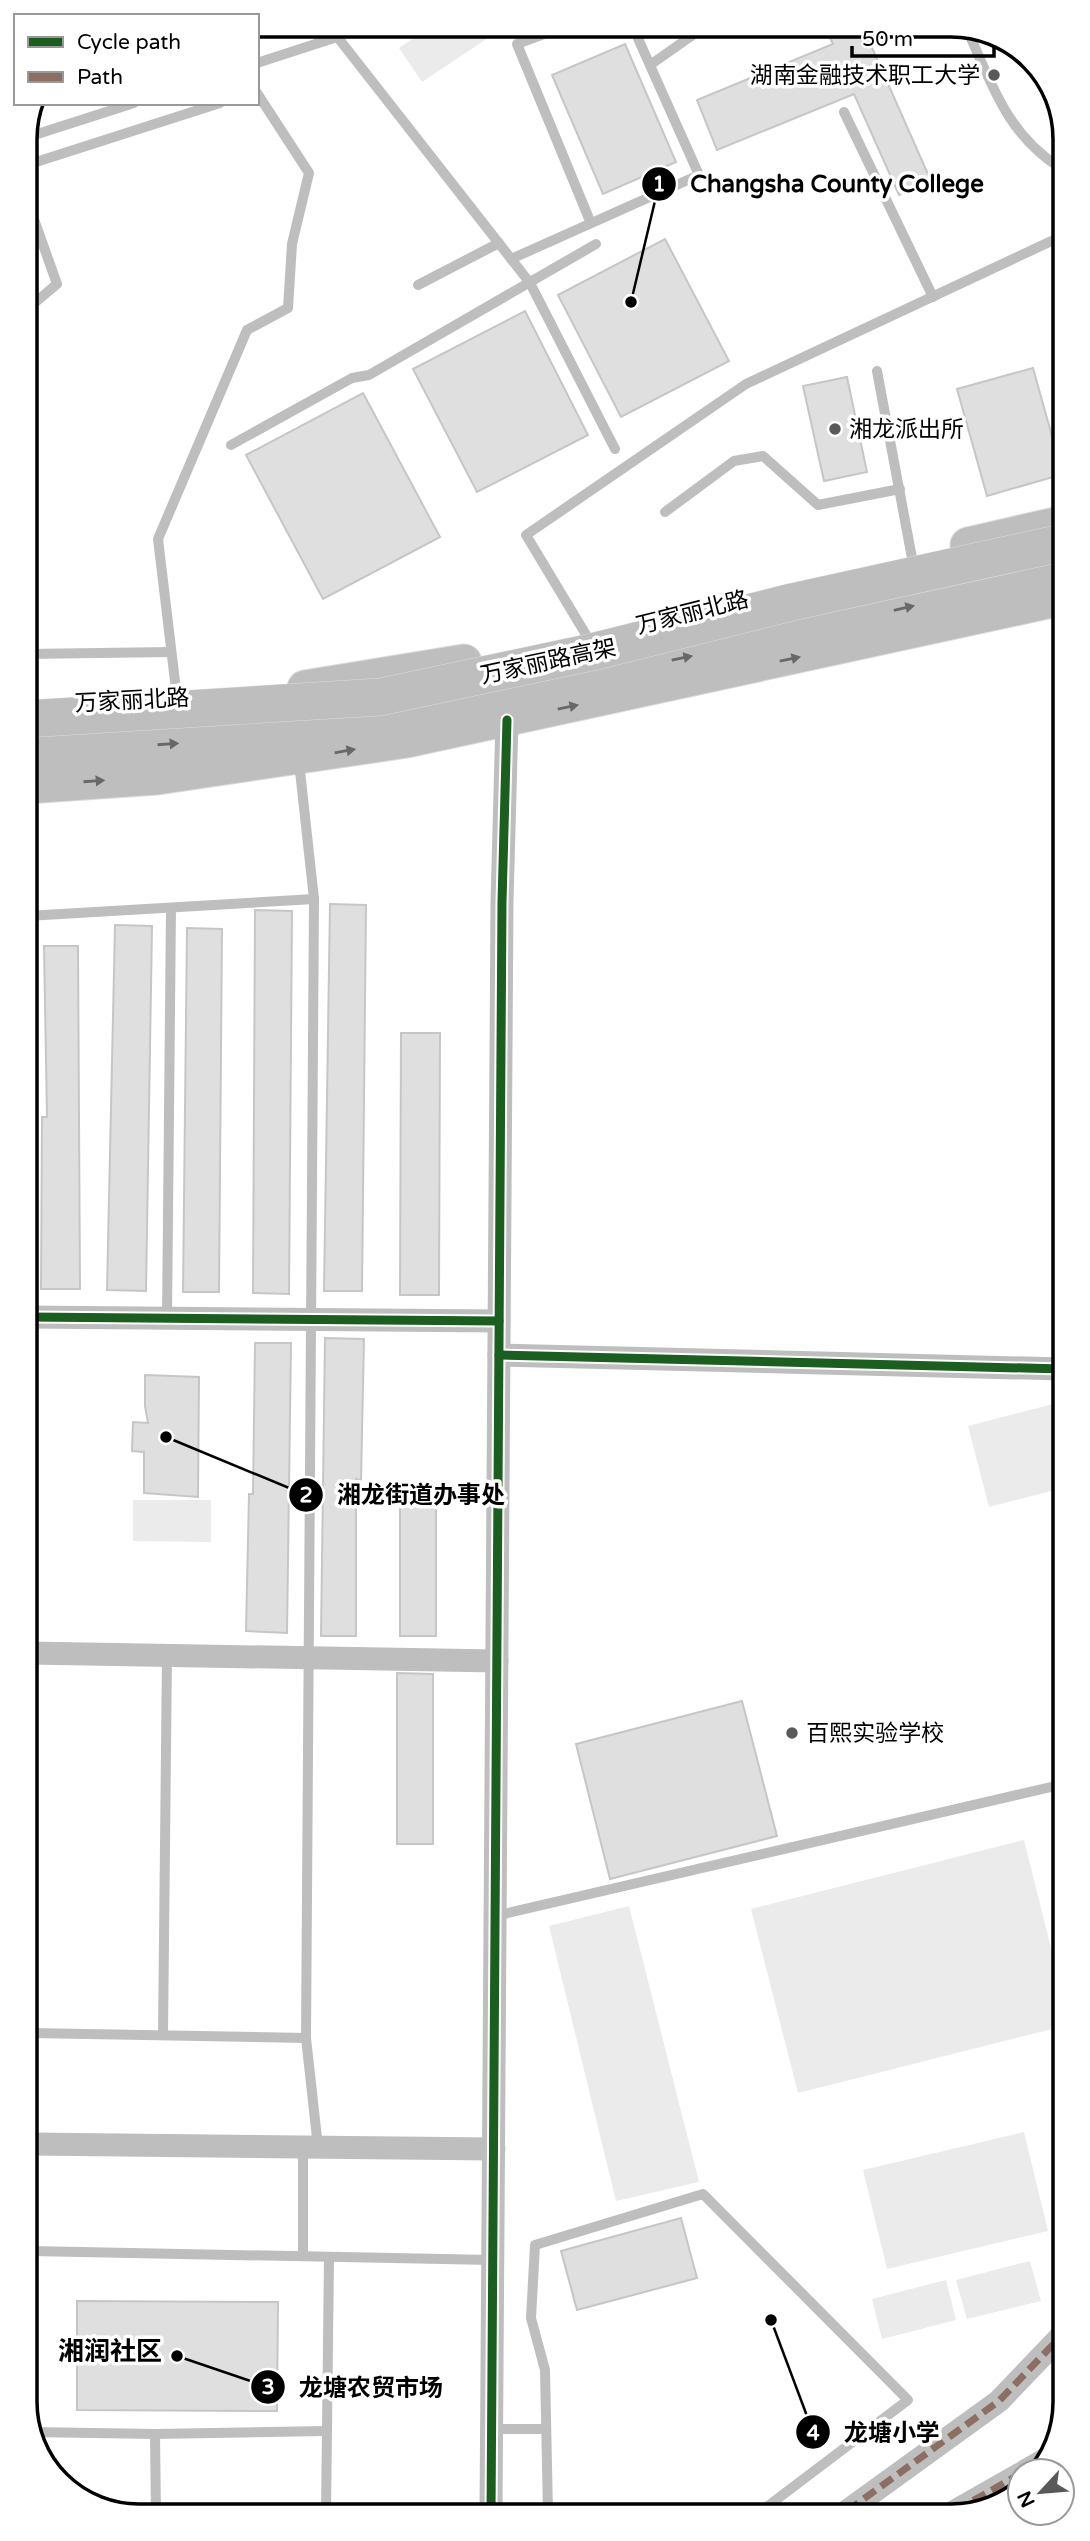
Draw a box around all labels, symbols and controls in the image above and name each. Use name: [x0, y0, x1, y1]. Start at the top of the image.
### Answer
legend: [14, 14, 259, 105]
scale bar: [852, 14, 994, 58]
text: 50 m: [862, 27, 913, 52]
text: Cycle path: [77, 30, 181, 55]
place label: 湖南金融技术职工大学: [750, 62, 980, 90]
text: Path: [77, 65, 123, 90]
marker: 湖南金融技术职工大学: [986, 67, 1002, 83]
callout: Changsha County College: [641, 161, 998, 206]
text: Changsha County College: [690, 170, 984, 199]
text: 1: [652, 172, 666, 197]
place label: 湘龙派出所: [849, 416, 964, 444]
marker: 湘龙派出所: [827, 421, 843, 437]
street label: 万家丽北路: [633, 585, 751, 640]
one-way arrow: [893, 602, 915, 613]
street label: 万家丽路高架: [478, 634, 619, 690]
one-way arrow: [671, 652, 693, 663]
one-way arrow: [779, 653, 801, 664]
street label: 万家丽北路: [74, 684, 190, 718]
one-way arrow: [557, 701, 579, 712]
one-way arrow: [157, 739, 179, 750]
one-way arrow: [334, 745, 356, 756]
one-way arrow: [84, 775, 106, 786]
callout: 湘龙街道办事处: [288, 1473, 519, 1518]
text: 湘龙街道办事处: [337, 1481, 505, 1510]
text: 2: [299, 1483, 313, 1508]
place label: 百熙实验学校: [806, 1720, 944, 1748]
marker: 百熙实验学校: [784, 1725, 800, 1741]
district label: 湘润社区: [58, 2336, 162, 2367]
callout: 龙塘农贸市场: [250, 2365, 457, 2410]
text: 龙塘农贸市场: [299, 2374, 443, 2403]
text: 3: [261, 2375, 275, 2400]
callout: 龙塘小学: [795, 2410, 954, 2455]
text: 龙塘小学: [844, 2419, 940, 2448]
text: 4: [806, 2421, 820, 2446]
north arrow: [1006, 2457, 1076, 2527]
text: N: [1013, 2487, 1040, 2511]

